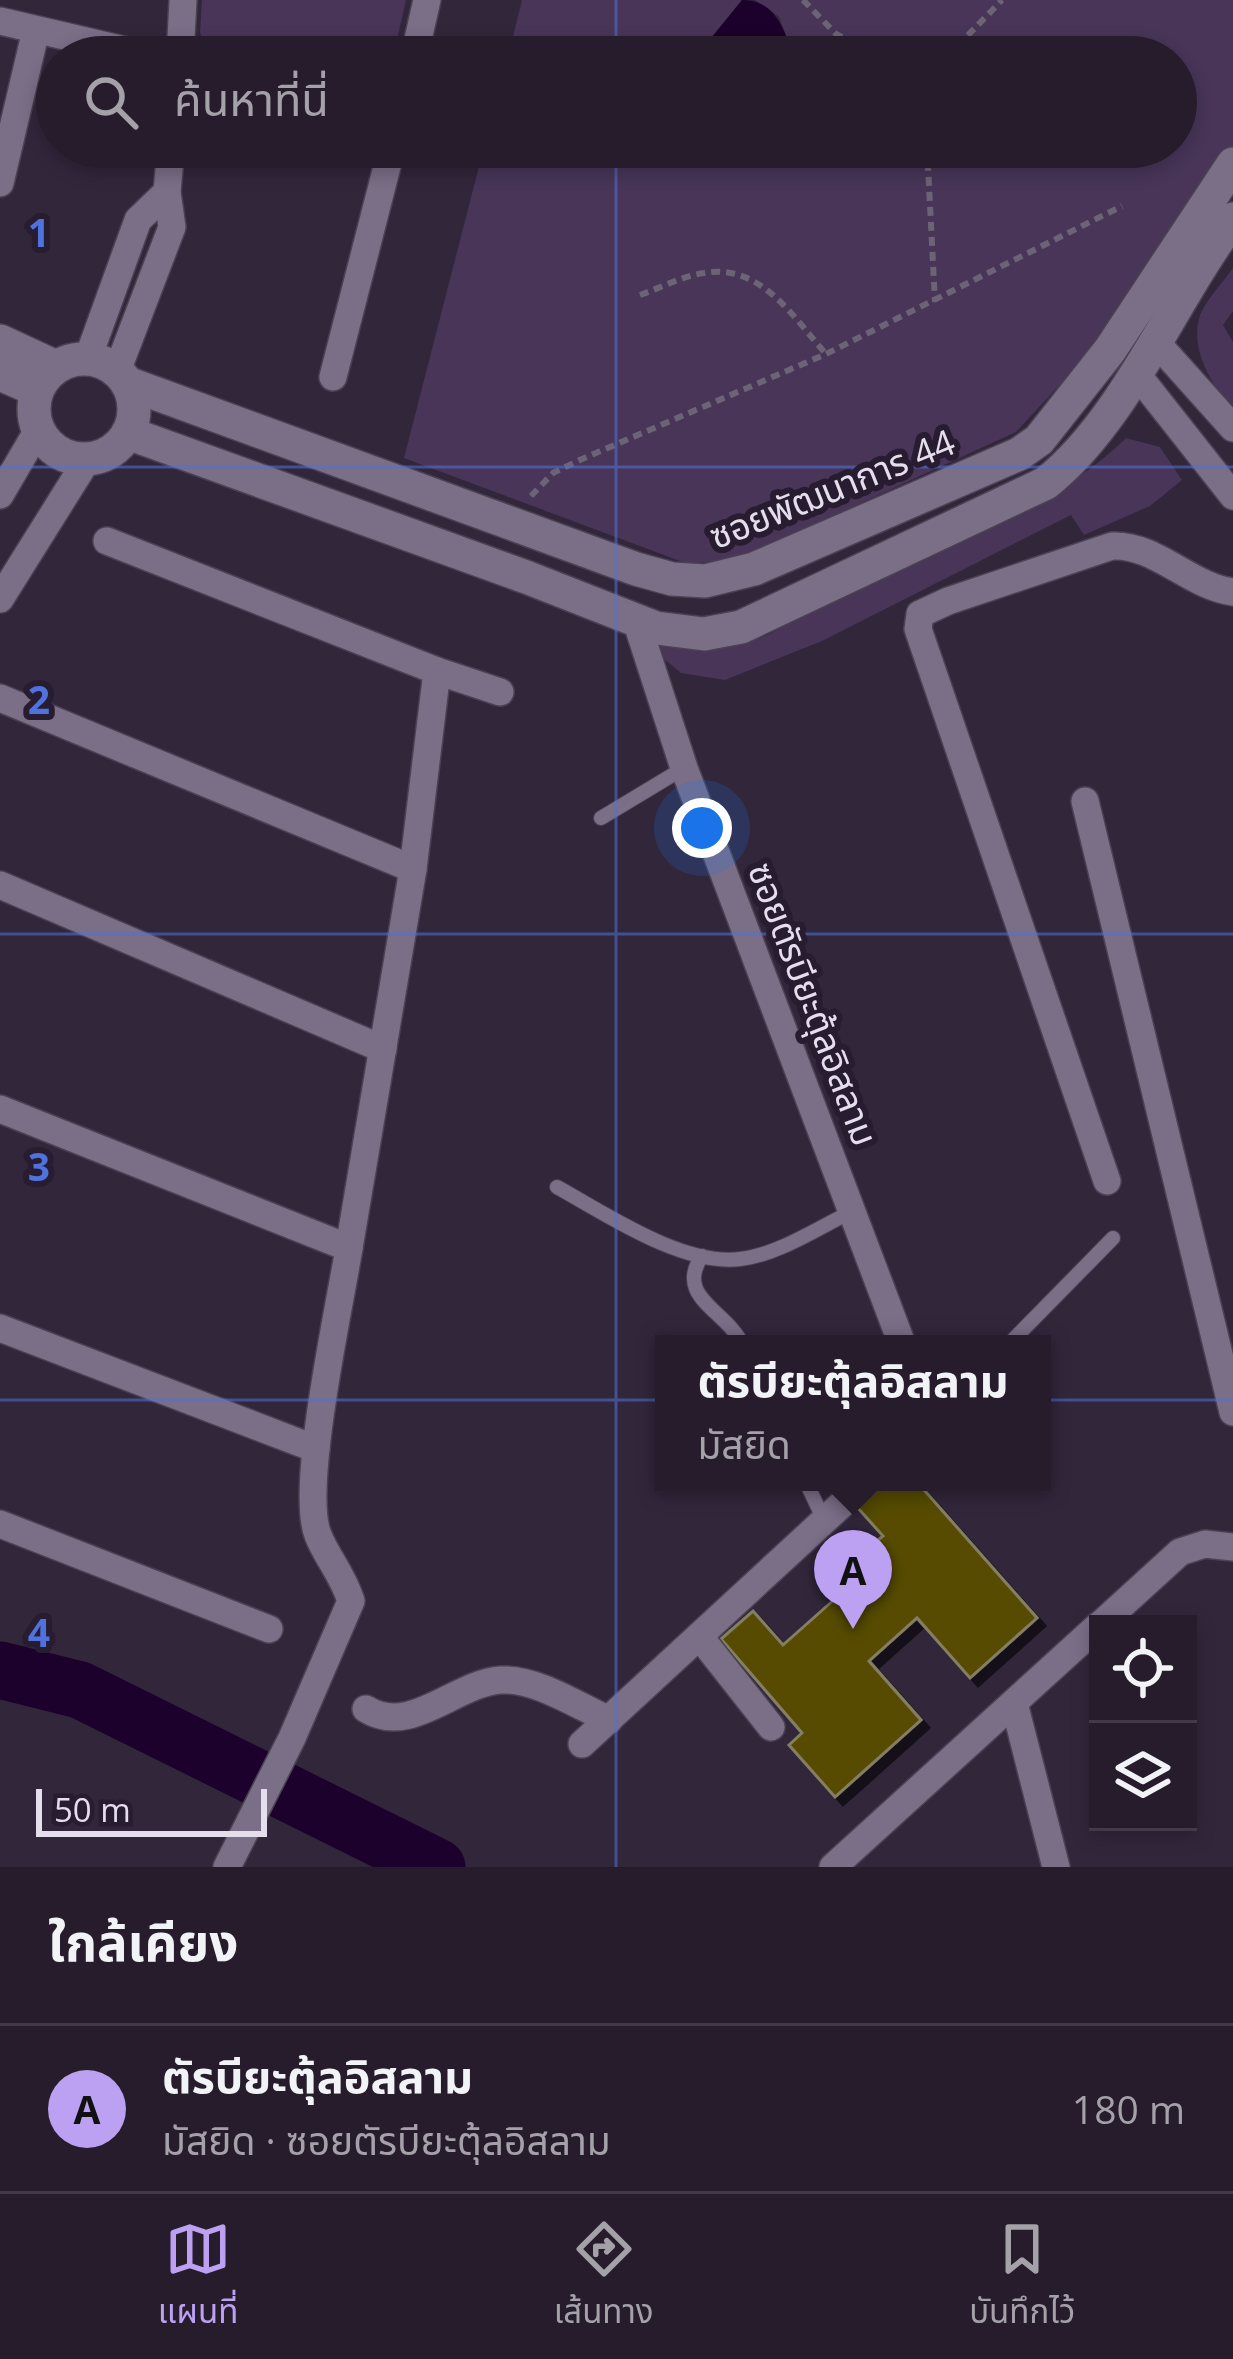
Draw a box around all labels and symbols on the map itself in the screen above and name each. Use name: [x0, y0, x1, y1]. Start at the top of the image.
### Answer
text: 1: [28, 205, 50, 258]
street label: ซอยพัฒนาการ 44: [702, 417, 962, 560]
text: 2: [28, 672, 50, 725]
your location: [672, 798, 732, 858]
street label: ซอยตัรบียะตุ้ลอิสลาม: [737, 855, 890, 1153]
text: 3: [28, 1139, 50, 1192]
pin: A: [814, 1530, 892, 1629]
text: 4: [28, 1605, 50, 1658]
scale bar: [36, 1783, 267, 1836]

